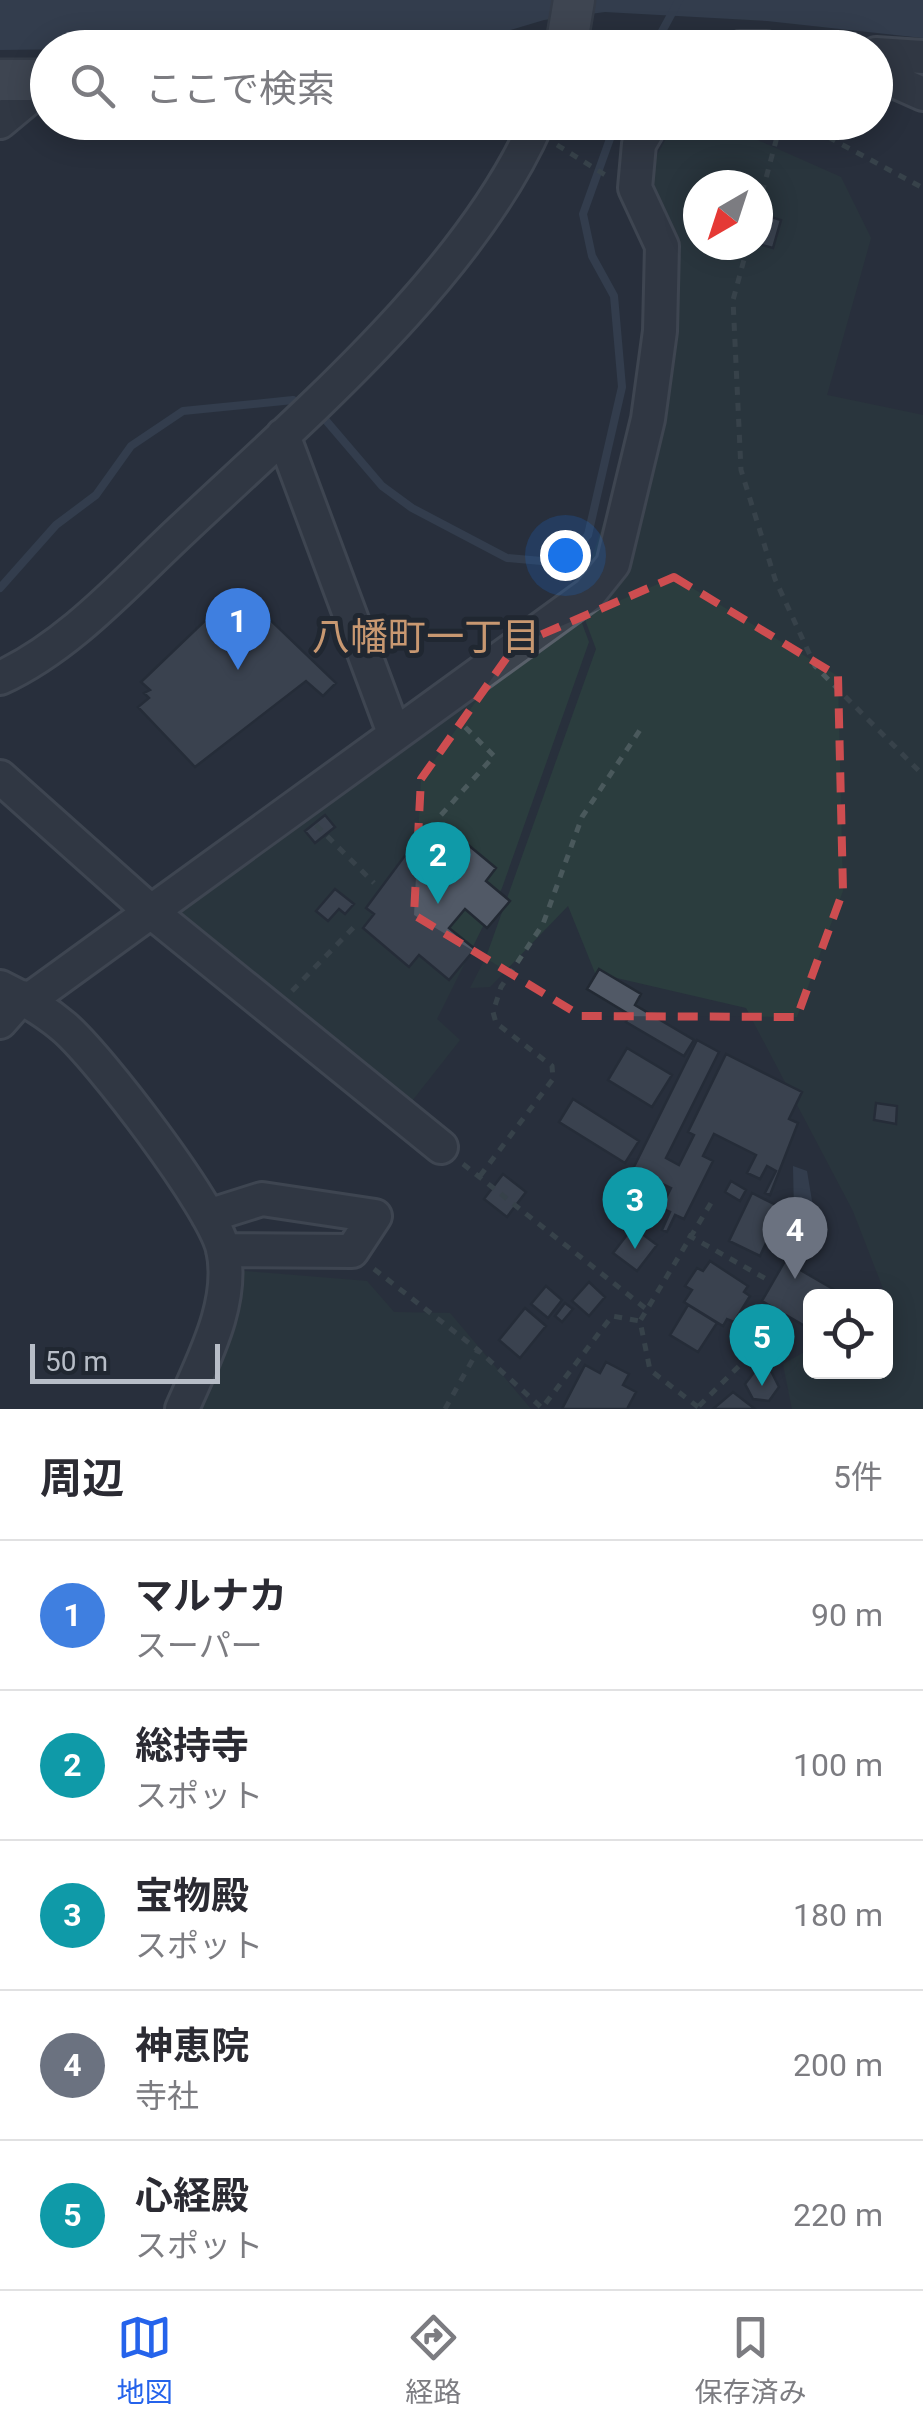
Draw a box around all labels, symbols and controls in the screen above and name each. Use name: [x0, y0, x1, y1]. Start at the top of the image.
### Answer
search box: [30, 30, 893, 140]
icon: search: [65, 58, 120, 113]
text: ここで検索: [145, 67, 335, 111]
north arrow: [683, 170, 773, 260]
your location: [540, 530, 591, 581]
pin: 1: [206, 588, 270, 670]
district label: 八幡町一丁目: [312, 615, 540, 659]
pin: 2: [406, 822, 470, 904]
pin: 3: [602, 1166, 668, 1249]
pin: 4: [762, 1196, 828, 1279]
map controls: [803, 1289, 893, 1379]
button: locate: [803, 1289, 893, 1379]
pin: 5: [730, 1304, 794, 1386]
scale bar: [30, 1339, 220, 1384]
text: 50 m: [45, 1345, 108, 1378]
text: 周辺: [40, 1454, 124, 1503]
text: 5件: [833, 1458, 883, 1496]
text: マルナカ: [135, 1574, 287, 1618]
text: 1: [63, 1596, 82, 1634]
text: 90 m: [811, 1596, 883, 1634]
text: スーパー: [135, 1627, 263, 1665]
text: 総持寺: [135, 1724, 249, 1768]
text: 2: [63, 1746, 82, 1784]
text: 100 m: [793, 1746, 883, 1784]
text: スポット: [135, 1777, 263, 1815]
text: 宝物殿: [135, 1874, 249, 1918]
text: 3: [63, 1896, 82, 1934]
text: 180 m: [793, 1896, 883, 1934]
text: スポット: [135, 1927, 263, 1965]
text: 神恵院: [135, 2024, 249, 2068]
text: 4: [63, 2046, 82, 2084]
text: 200 m: [793, 2046, 883, 2084]
text: 寺社: [135, 2077, 199, 2115]
text: 心経殿: [135, 2174, 249, 2218]
text: 5: [63, 2196, 82, 2234]
text: 220 m: [793, 2196, 883, 2234]
text: スポット: [135, 2227, 263, 2265]
tab: 地図: [116, 2310, 173, 2410]
tab: 経路: [405, 2310, 462, 2410]
tab: 保存済み: [694, 2310, 807, 2410]

